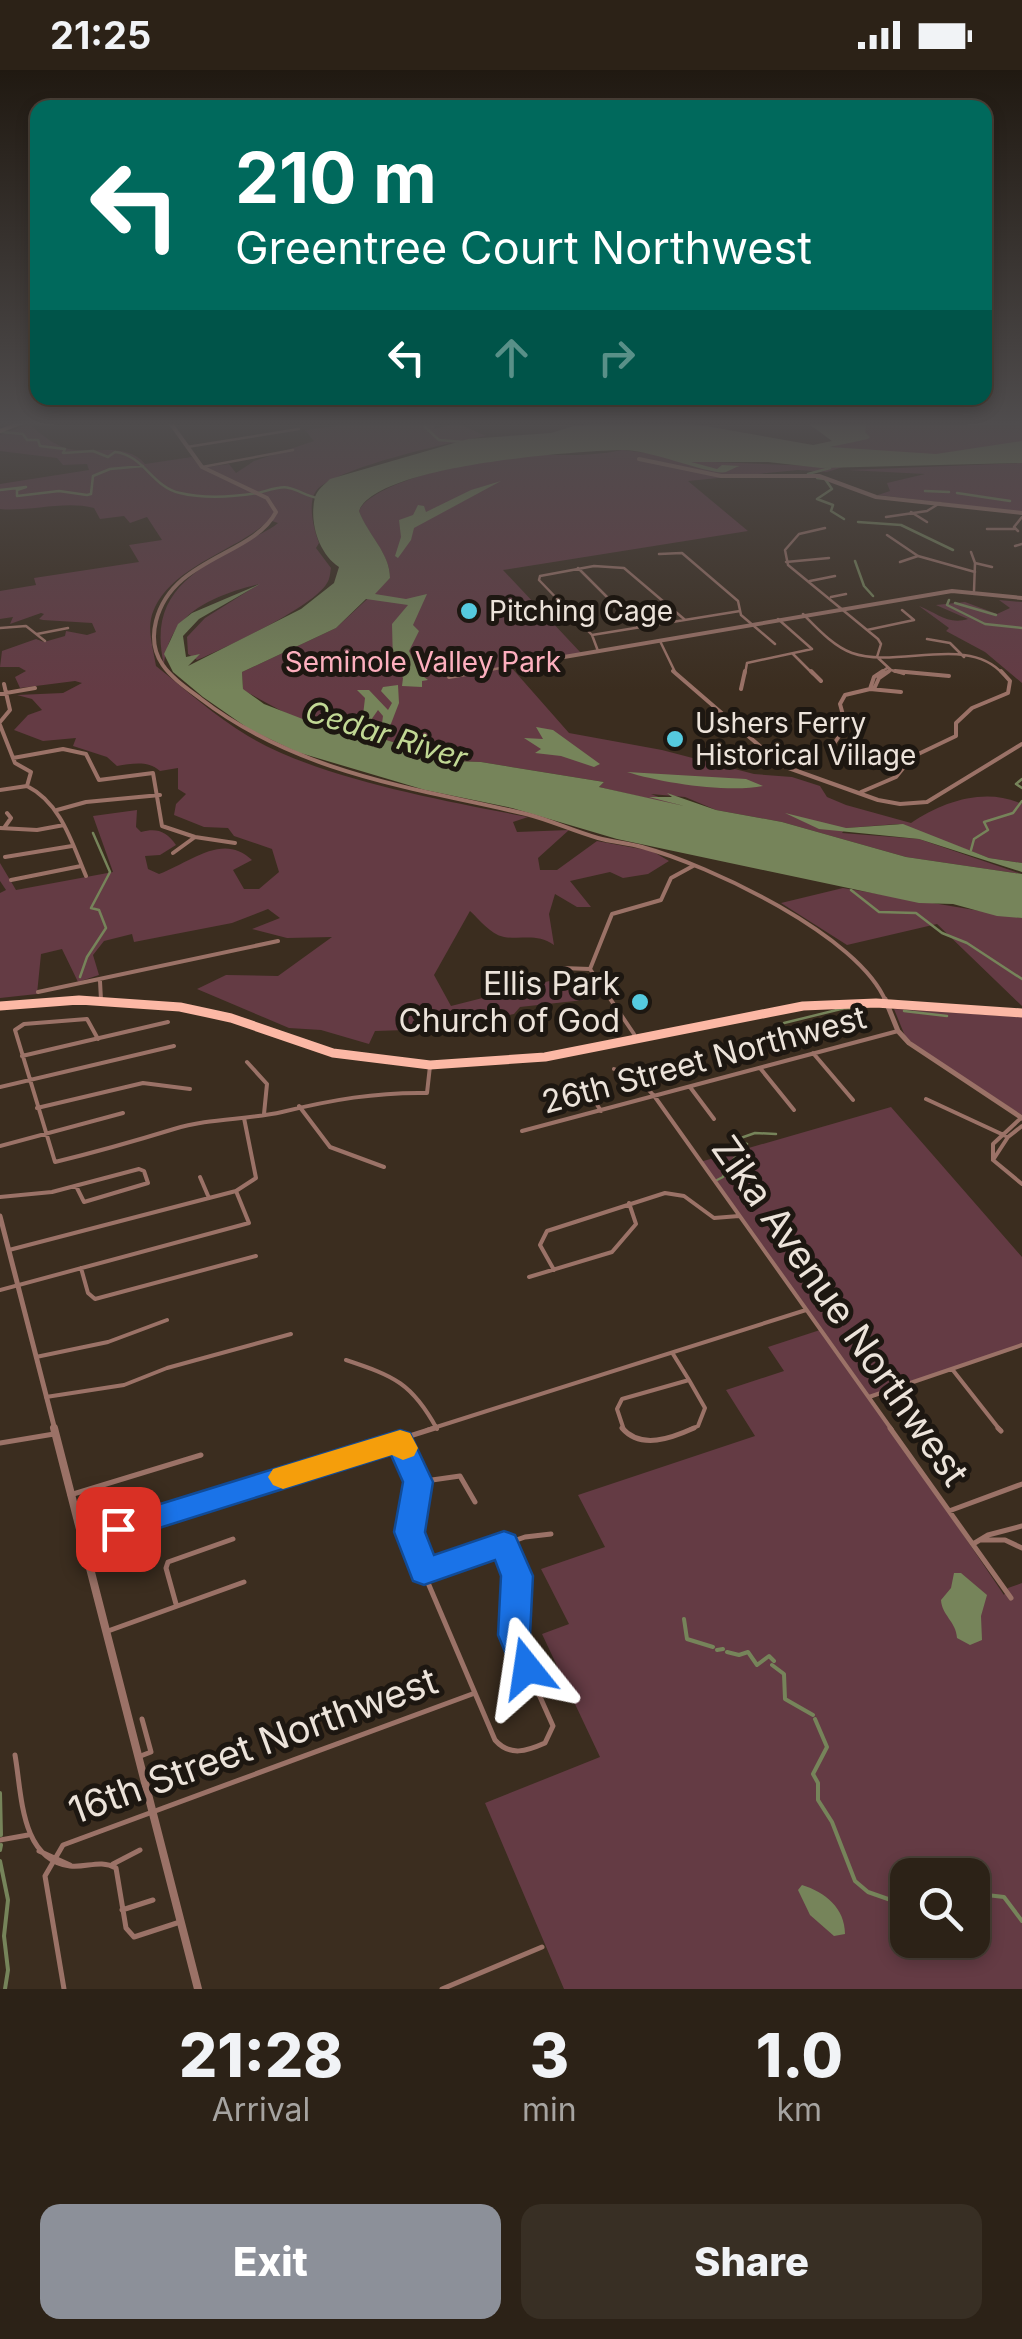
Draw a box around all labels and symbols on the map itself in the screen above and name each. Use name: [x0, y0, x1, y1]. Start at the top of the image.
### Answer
place label: Pitching Cage: [489, 594, 673, 628]
marker: Pitching Cage: [458, 600, 480, 622]
park label: Seminole Valley Park: [285, 645, 561, 679]
water label: Cedar River: [301, 692, 472, 776]
place label: Ushers Ferry Historical Village: [695, 706, 916, 772]
marker: Ushers Ferry Historical Village: [664, 728, 686, 750]
place label: Ellis Park Church of God: [398, 964, 620, 1040]
marker: Ellis Park Church of God: [629, 991, 651, 1013]
street label: 26th Street Northwest: [538, 997, 870, 1122]
street label: Zika Avenue Northwest: [703, 1127, 979, 1494]
pin: [76, 1487, 161, 1572]
position arrow: [475, 1616, 579, 1720]
street label: 16th Street Northwest: [62, 1657, 443, 1833]

